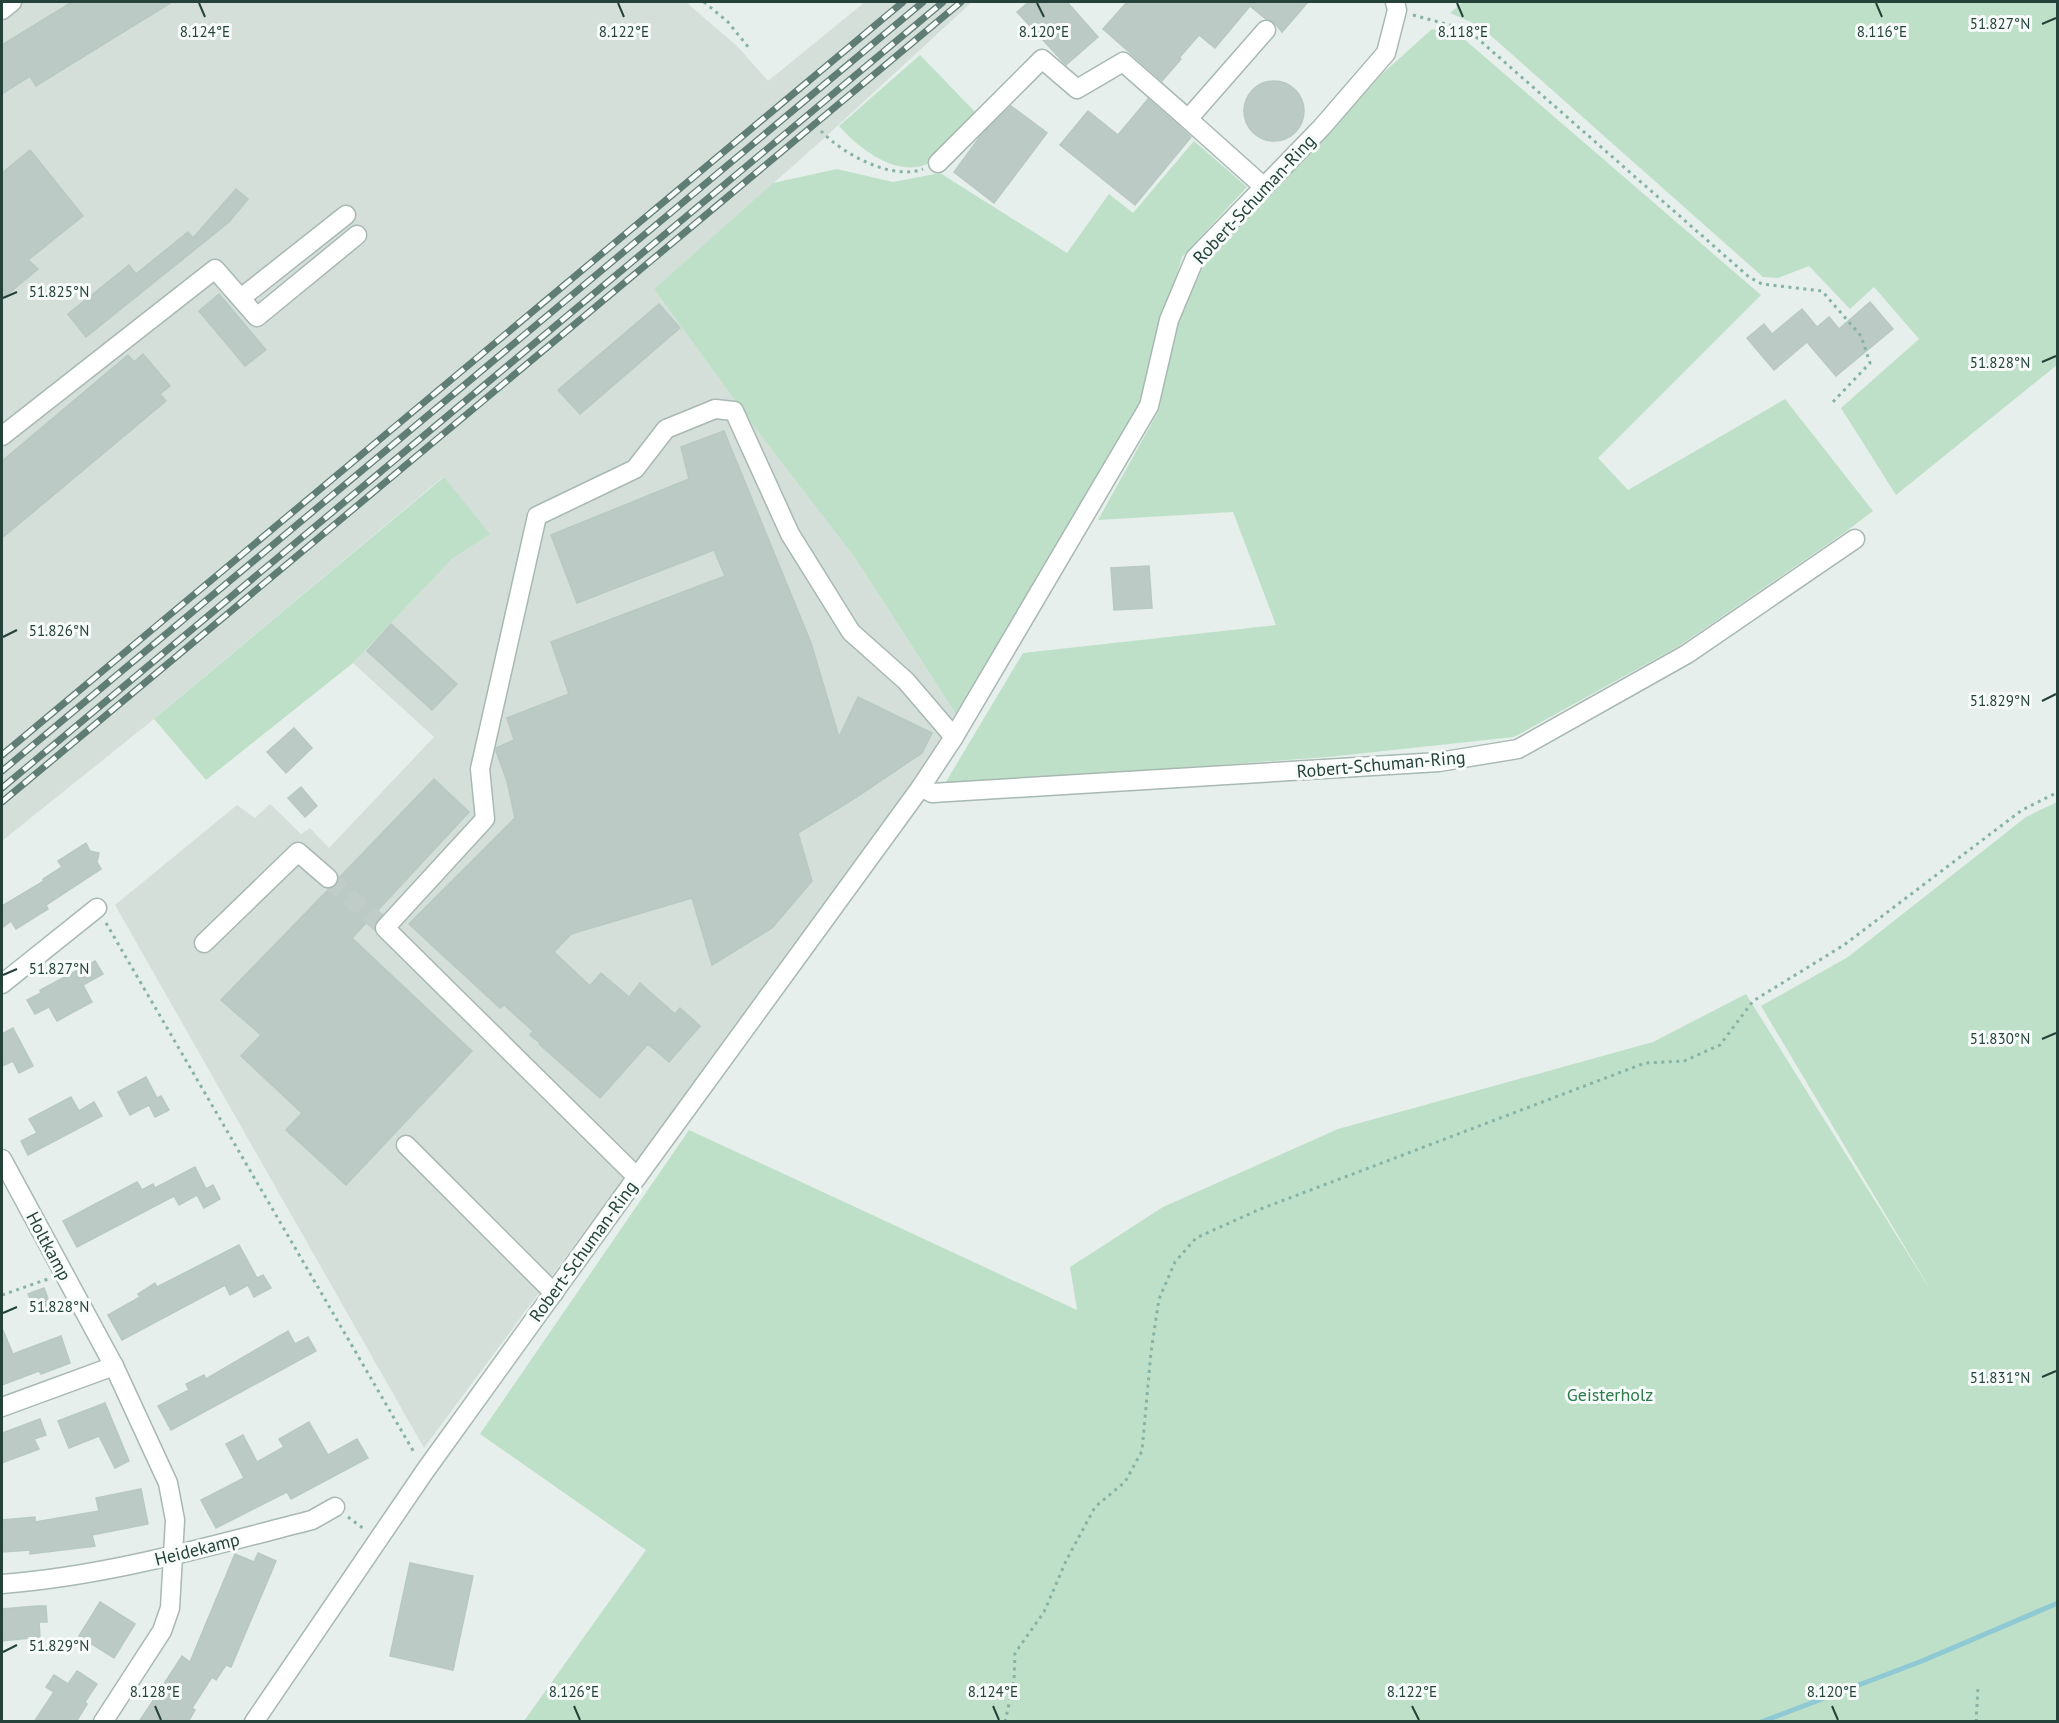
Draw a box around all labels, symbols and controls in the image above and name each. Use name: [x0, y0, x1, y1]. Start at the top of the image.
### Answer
text: 51.827°N: [1970, 14, 2030, 33]
text: 8.124°E: [180, 22, 230, 41]
text: 8.122°E: [599, 22, 649, 41]
text: 8.120°E: [1019, 22, 1069, 41]
text: 8.118°E: [1438, 22, 1488, 41]
text: 8.116°E: [1857, 22, 1907, 41]
street label: Robert-Schuman-Ring: [1188, 129, 1320, 269]
text: 51.825°N: [29, 282, 89, 301]
text: 51.828°N: [1970, 353, 2030, 372]
text: 51.826°N: [29, 621, 89, 640]
text: 51.829°N: [1970, 691, 2030, 710]
street label: Robert-Schuman-Ring: [1296, 745, 1466, 783]
text: 51.827°N: [29, 959, 89, 978]
text: 51.830°N: [1970, 1029, 2030, 1048]
street label: Robert-Schuman-Ring: [524, 1176, 642, 1326]
street label: Holtkamp: [21, 1207, 77, 1285]
text: 51.828°N: [29, 1297, 89, 1316]
text: 51.831°N: [1970, 1368, 2030, 1387]
park label: Geisterholz: [1567, 1383, 1653, 1406]
street label: Heidekamp: [152, 1527, 242, 1571]
text: 51.829°N: [29, 1636, 89, 1655]
text: 8.128°E: [130, 1682, 180, 1701]
text: 8.126°E: [549, 1682, 599, 1701]
text: 8.124°E: [968, 1682, 1018, 1701]
text: 8.122°E: [1387, 1682, 1437, 1701]
text: 8.120°E: [1807, 1682, 1857, 1701]

